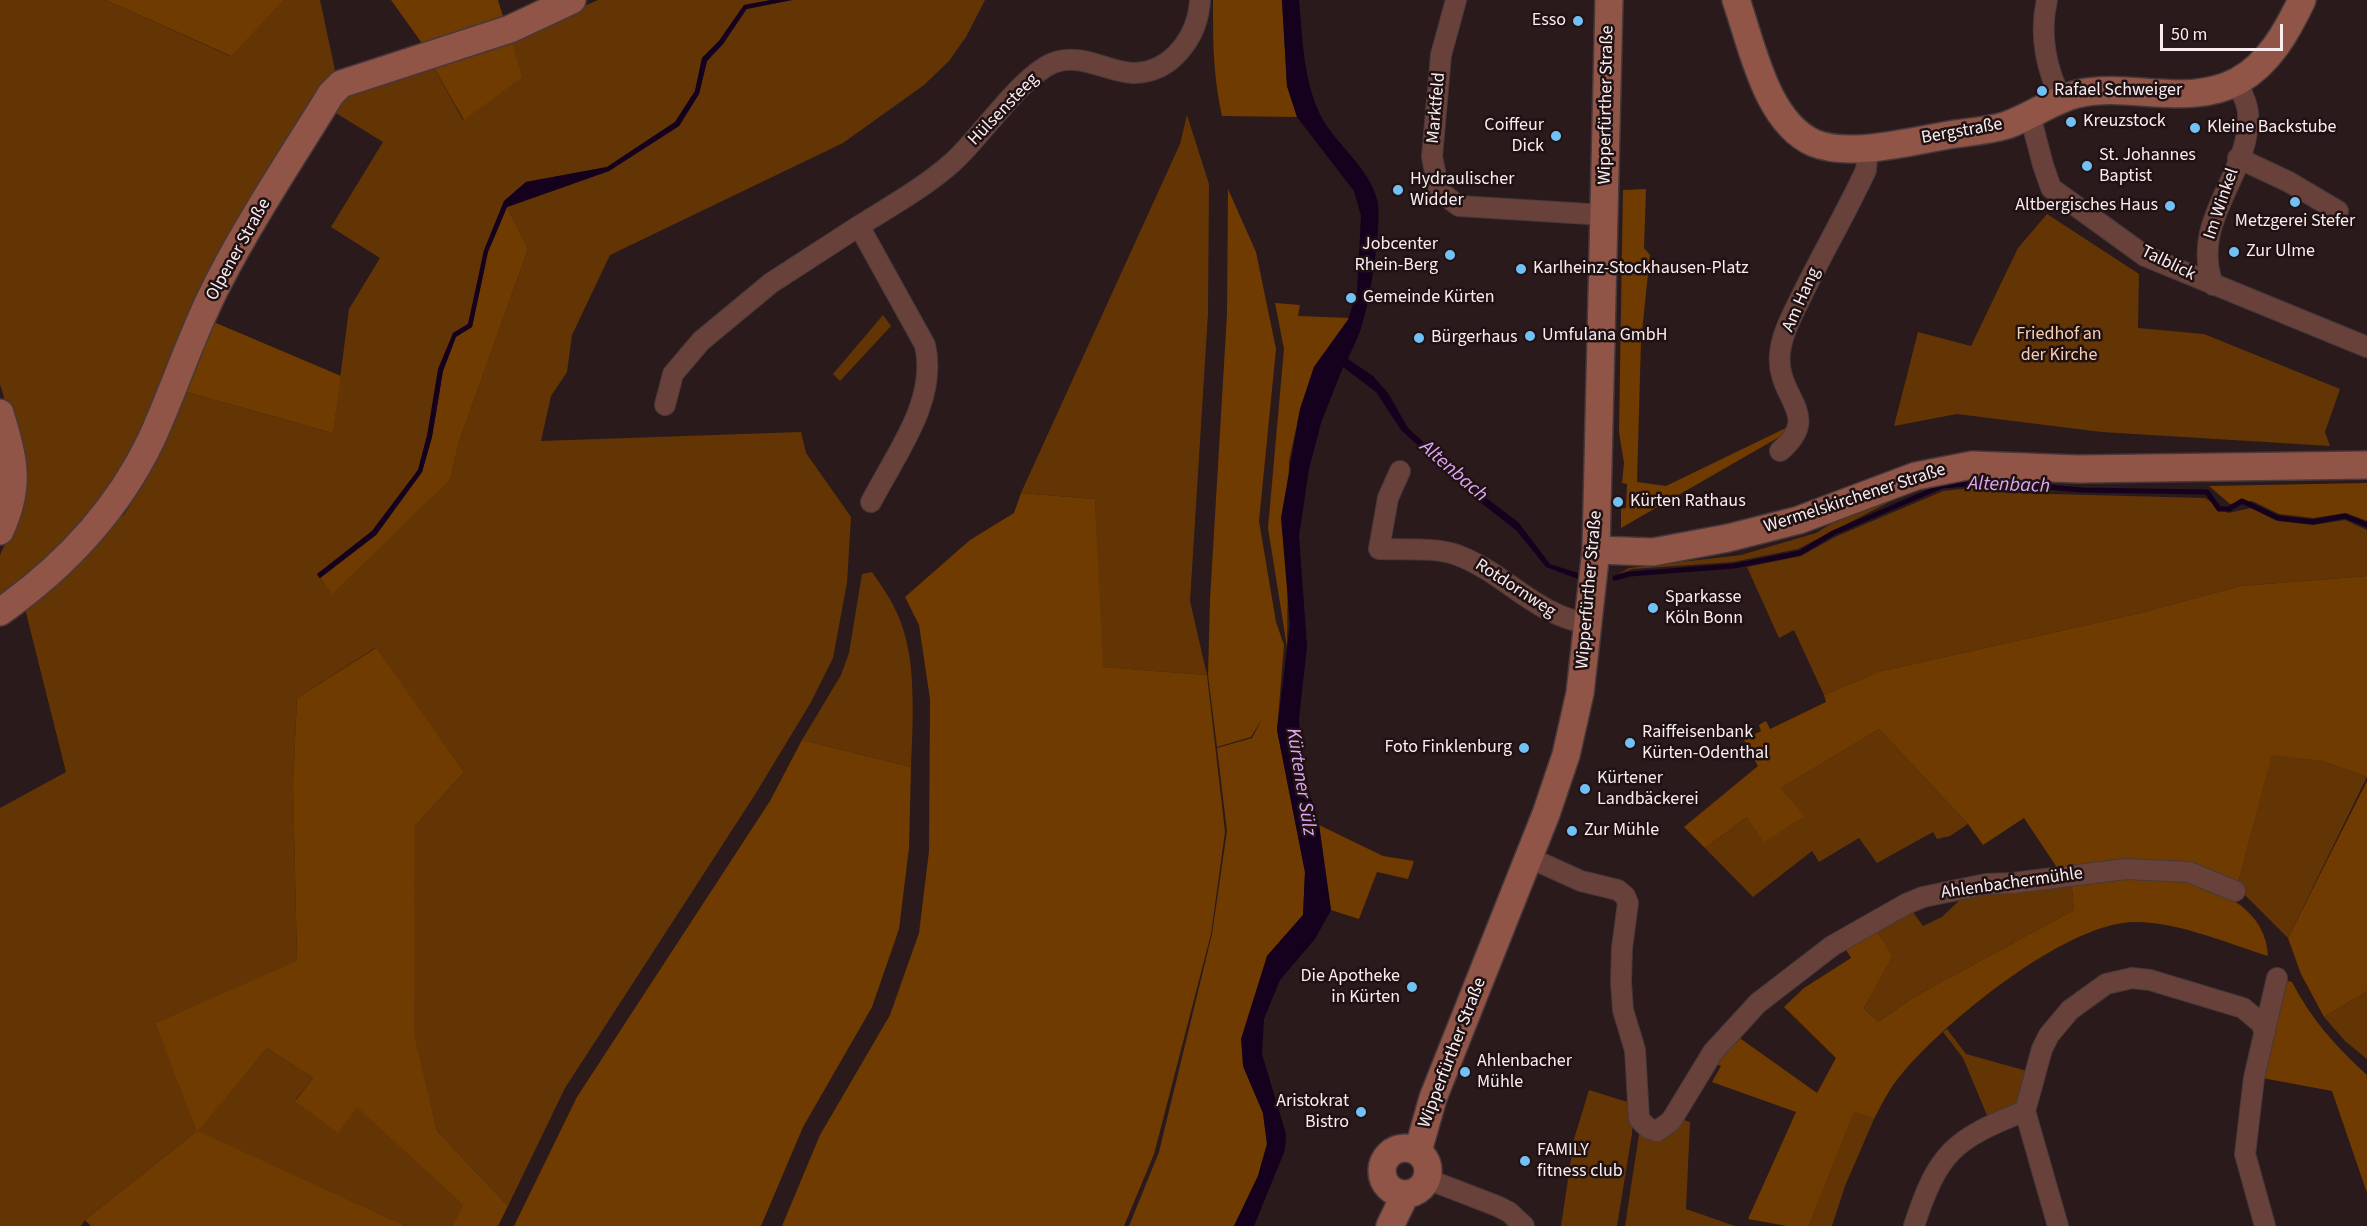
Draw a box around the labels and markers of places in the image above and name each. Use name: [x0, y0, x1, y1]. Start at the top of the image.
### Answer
place label: Esso: [1532, 10, 1566, 32]
marker: Esso: [1571, 14, 1585, 28]
place label: Rafael Schweiger: [2054, 80, 2182, 102]
marker: Rafael Schweiger: [2035, 84, 2049, 98]
place label: Kreuzstock: [2083, 111, 2166, 133]
place label: Coiffeur Dick: [1484, 115, 1544, 158]
marker: Kreuzstock: [2064, 115, 2078, 129]
place label: Kleine Backstube: [2207, 117, 2336, 139]
marker: Kleine Backstube: [2188, 121, 2202, 135]
marker: Coiffeur Dick: [1549, 129, 1563, 143]
place label: St. Johannes Baptist: [2099, 145, 2196, 188]
marker: St. Johannes Baptist: [2080, 159, 2094, 173]
place label: Hydraulischer Widder: [1410, 169, 1514, 212]
marker: Hydraulischer Widder: [1391, 183, 1405, 197]
place label: Altbergisches Haus: [2015, 195, 2158, 217]
marker: Metzgerei Stefer: [2288, 195, 2302, 209]
marker: Altbergisches Haus: [2163, 199, 2177, 213]
place label: Metzgerei Stefer: [2235, 211, 2355, 233]
place label: Jobcenter Rhein-Berg: [1355, 234, 1438, 276]
place label: Zur Ulme: [2246, 241, 2315, 263]
marker: Zur Ulme: [2227, 245, 2241, 259]
marker: Jobcenter Rhein-Berg: [1443, 248, 1457, 262]
place label: Karlheinz-Stockhausen-Platz: [1533, 258, 1749, 280]
marker: Karlheinz-Stockhausen-Platz: [1514, 262, 1528, 276]
place label: Gemeinde Kürten: [1363, 287, 1494, 309]
marker: Gemeinde Kürten: [1344, 291, 1358, 305]
place label: Umfulana GmbH: [1542, 325, 1667, 347]
place label: Bürgerhaus: [1431, 327, 1518, 349]
marker: Umfulana GmbH: [1523, 329, 1537, 343]
marker: Bürgerhaus: [1412, 331, 1426, 345]
place label: Kürten Rathaus: [1630, 491, 1746, 513]
marker: Kürten Rathaus: [1611, 495, 1625, 509]
place label: Sparkasse Köln Bonn: [1665, 587, 1743, 630]
marker: Sparkasse Köln Bonn: [1646, 601, 1660, 615]
place label: Raiffeisenbank Kürten-Odenthal: [1642, 722, 1769, 764]
marker: Raiffeisenbank Kürten-Odenthal: [1623, 736, 1637, 750]
place label: Foto Finklenburg: [1384, 737, 1512, 759]
marker: Foto Finklenburg: [1517, 741, 1531, 755]
place label: Kürtener Landbäckerei: [1597, 768, 1699, 810]
marker: Kürtener Landbäckerei: [1578, 782, 1592, 796]
place label: Zur Mühle: [1584, 820, 1659, 842]
marker: Zur Mühle: [1565, 824, 1579, 838]
place label: Die Apotheke in Kürten: [1300, 966, 1400, 1008]
marker: Die Apotheke in Kürten: [1405, 980, 1419, 994]
place label: Ahlenbacher Mühle: [1477, 1051, 1572, 1094]
marker: Ahlenbacher Mühle: [1458, 1065, 1472, 1079]
place label: Aristokrat Bistro: [1276, 1091, 1349, 1134]
marker: Aristokrat Bistro: [1354, 1105, 1368, 1119]
place label: FAMILY fitness club: [1537, 1140, 1623, 1182]
marker: FAMILY fitness club: [1518, 1154, 1532, 1168]

